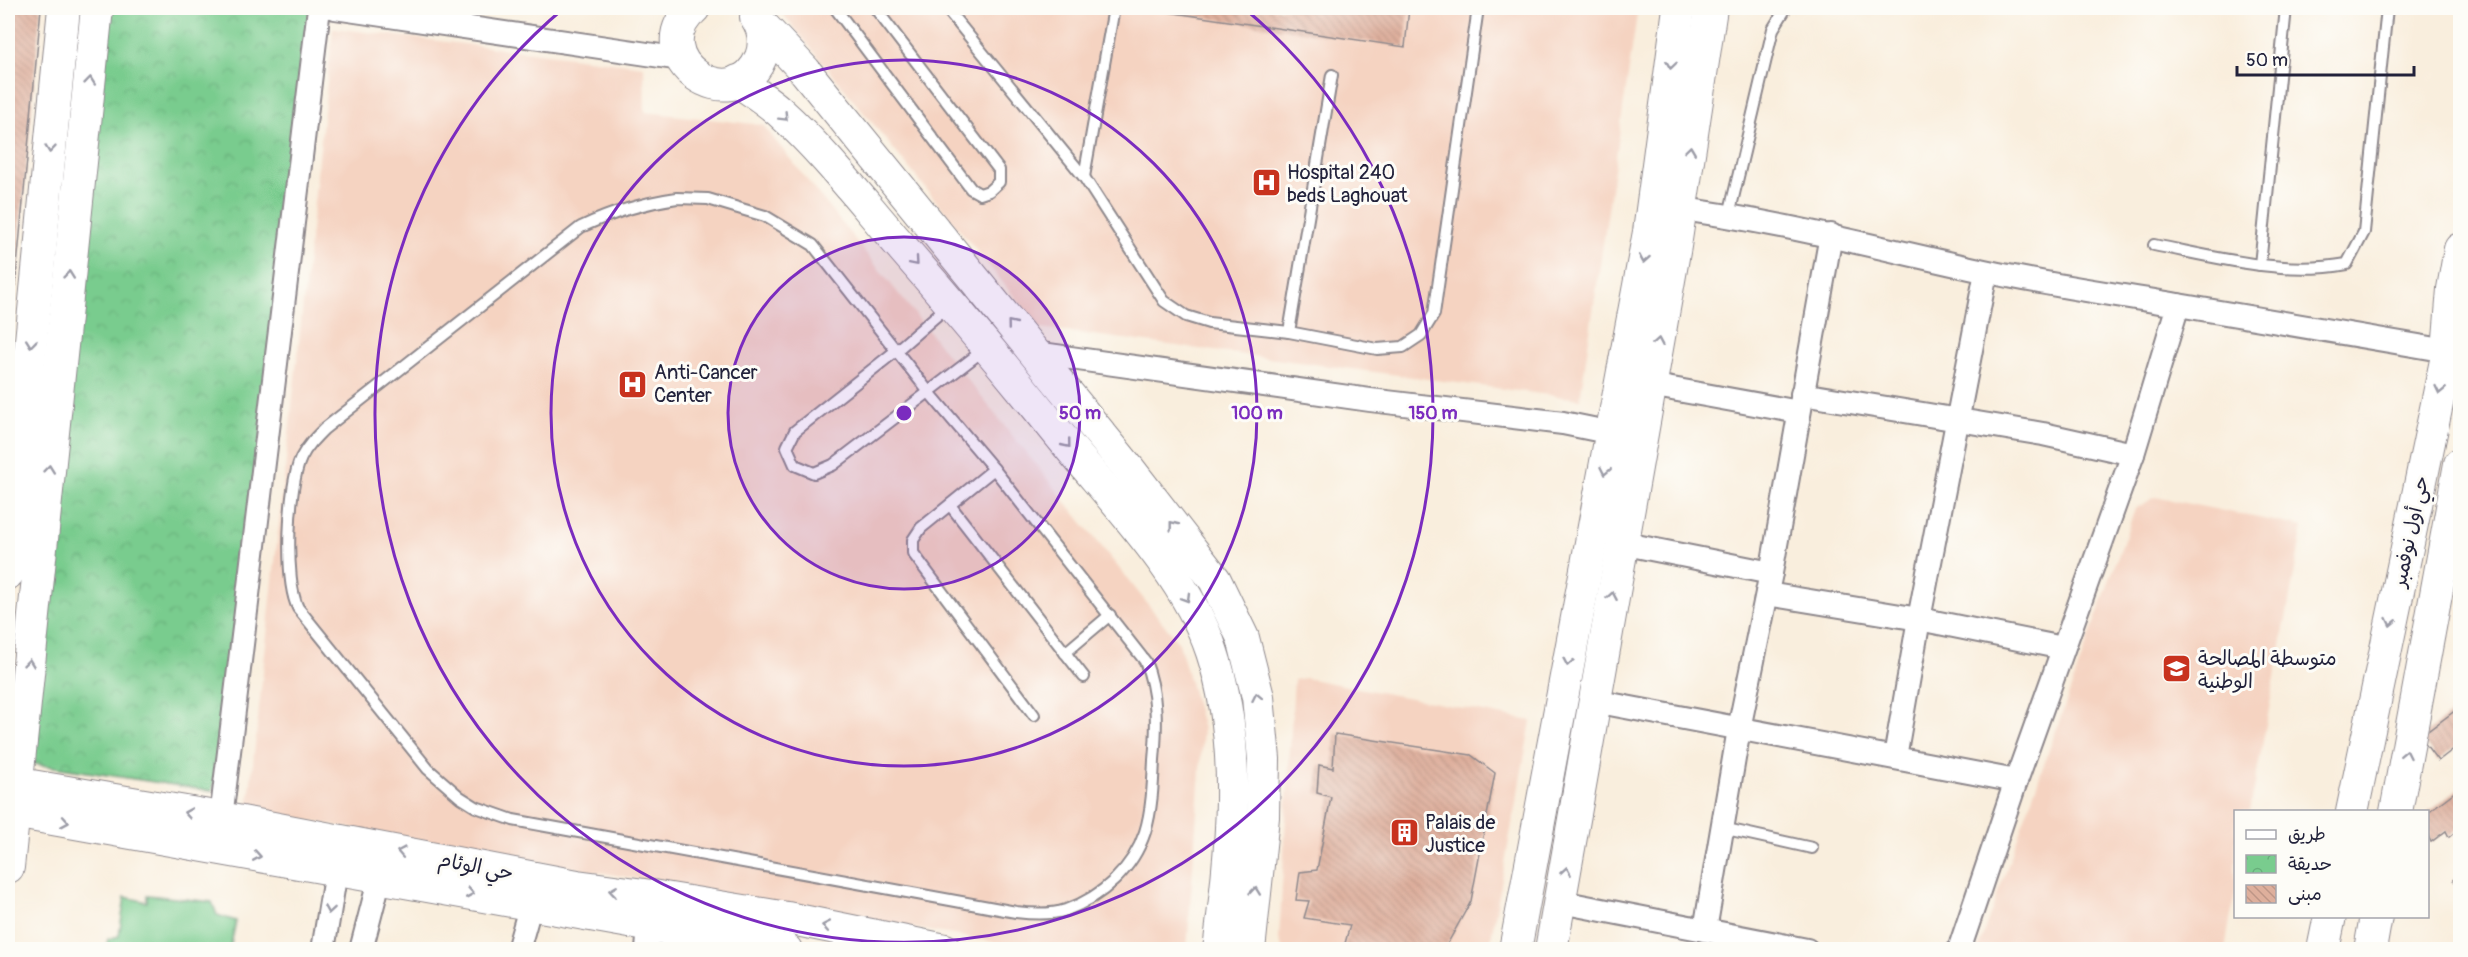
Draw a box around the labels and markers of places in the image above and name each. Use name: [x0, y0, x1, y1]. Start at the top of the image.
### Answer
place label: Hospital 240 beds Laghouat: [1287, 160, 1408, 208]
hospital icon: Hospital 240 beds Laghouat: [1250, 167, 1282, 199]
place label: Anti-Cancer Center: [654, 360, 758, 408]
hospital icon: Anti-Cancer Center: [617, 368, 649, 400]
centre of rings: [894, 403, 914, 423]
place label: متوسطة المصالحة الوطنية: [2198, 646, 2337, 694]
school or university icon: متوسطة المصالحة الوطنية: [2161, 653, 2193, 685]
place label: Palais de Justice: [1425, 810, 1495, 858]
building icon: Palais de Justice: [1388, 817, 1420, 849]

